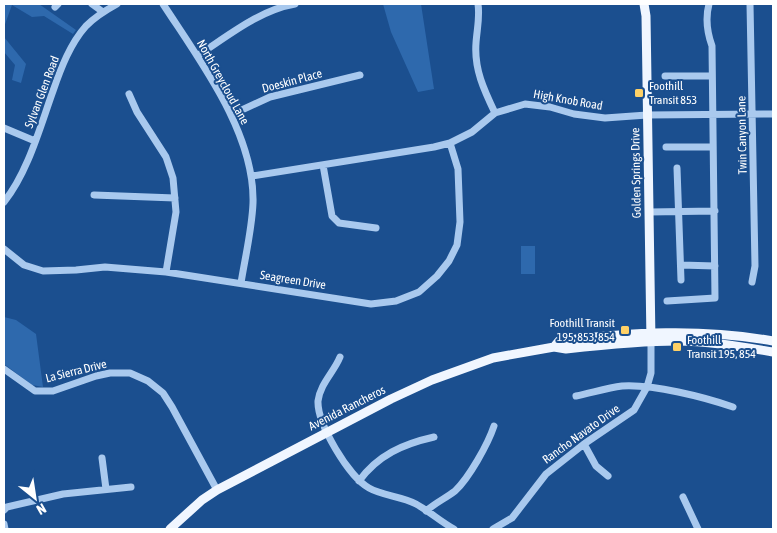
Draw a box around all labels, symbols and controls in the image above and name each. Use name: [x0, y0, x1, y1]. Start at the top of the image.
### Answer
street label: North Greycloud Lane: [194, 37, 252, 127]
street label: Sylvan Glen Road: [22, 54, 62, 130]
street label: Doeskin Place: [260, 66, 324, 96]
place label: Foothill Transit 853: [649, 79, 697, 107]
street label: High Knob Road: [532, 87, 604, 113]
marker: Foothill Transit 853: [633, 87, 645, 99]
street label: Twin Canyon Lane: [734, 96, 750, 174]
street label: Golden Springs Drive: [628, 127, 644, 219]
street label: Seagreen Drive: [259, 268, 327, 292]
place label: Foothill Transit 195, 853, 854: [549, 316, 616, 344]
marker: Foothill Transit 195, 853, 854: [619, 324, 631, 336]
place label: Foothill Transit 195, 854: [687, 333, 756, 361]
marker: Foothill Transit 195, 854: [671, 341, 683, 353]
street label: La Sierra Drive: [44, 357, 108, 385]
street label: Avenida Rancheros: [306, 383, 388, 433]
street label: Rancho Navato Drive: [540, 401, 622, 467]
north arrow: [10, 473, 60, 523]
text: N: [34, 500, 49, 518]

